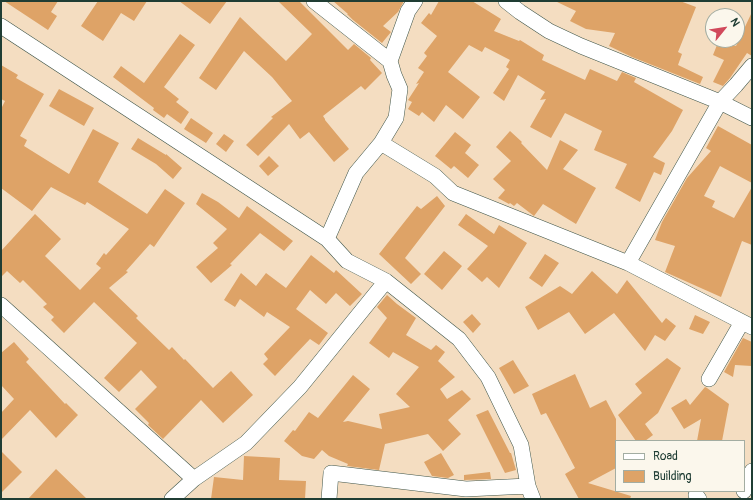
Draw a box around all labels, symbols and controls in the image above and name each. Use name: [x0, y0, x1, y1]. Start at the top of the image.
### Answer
north arrow: [705, 8, 745, 48]
text: N: [727, 16, 742, 29]
legend: [615, 440, 745, 492]
text: Road: [653, 449, 678, 464]
text: Building: [653, 469, 692, 484]

